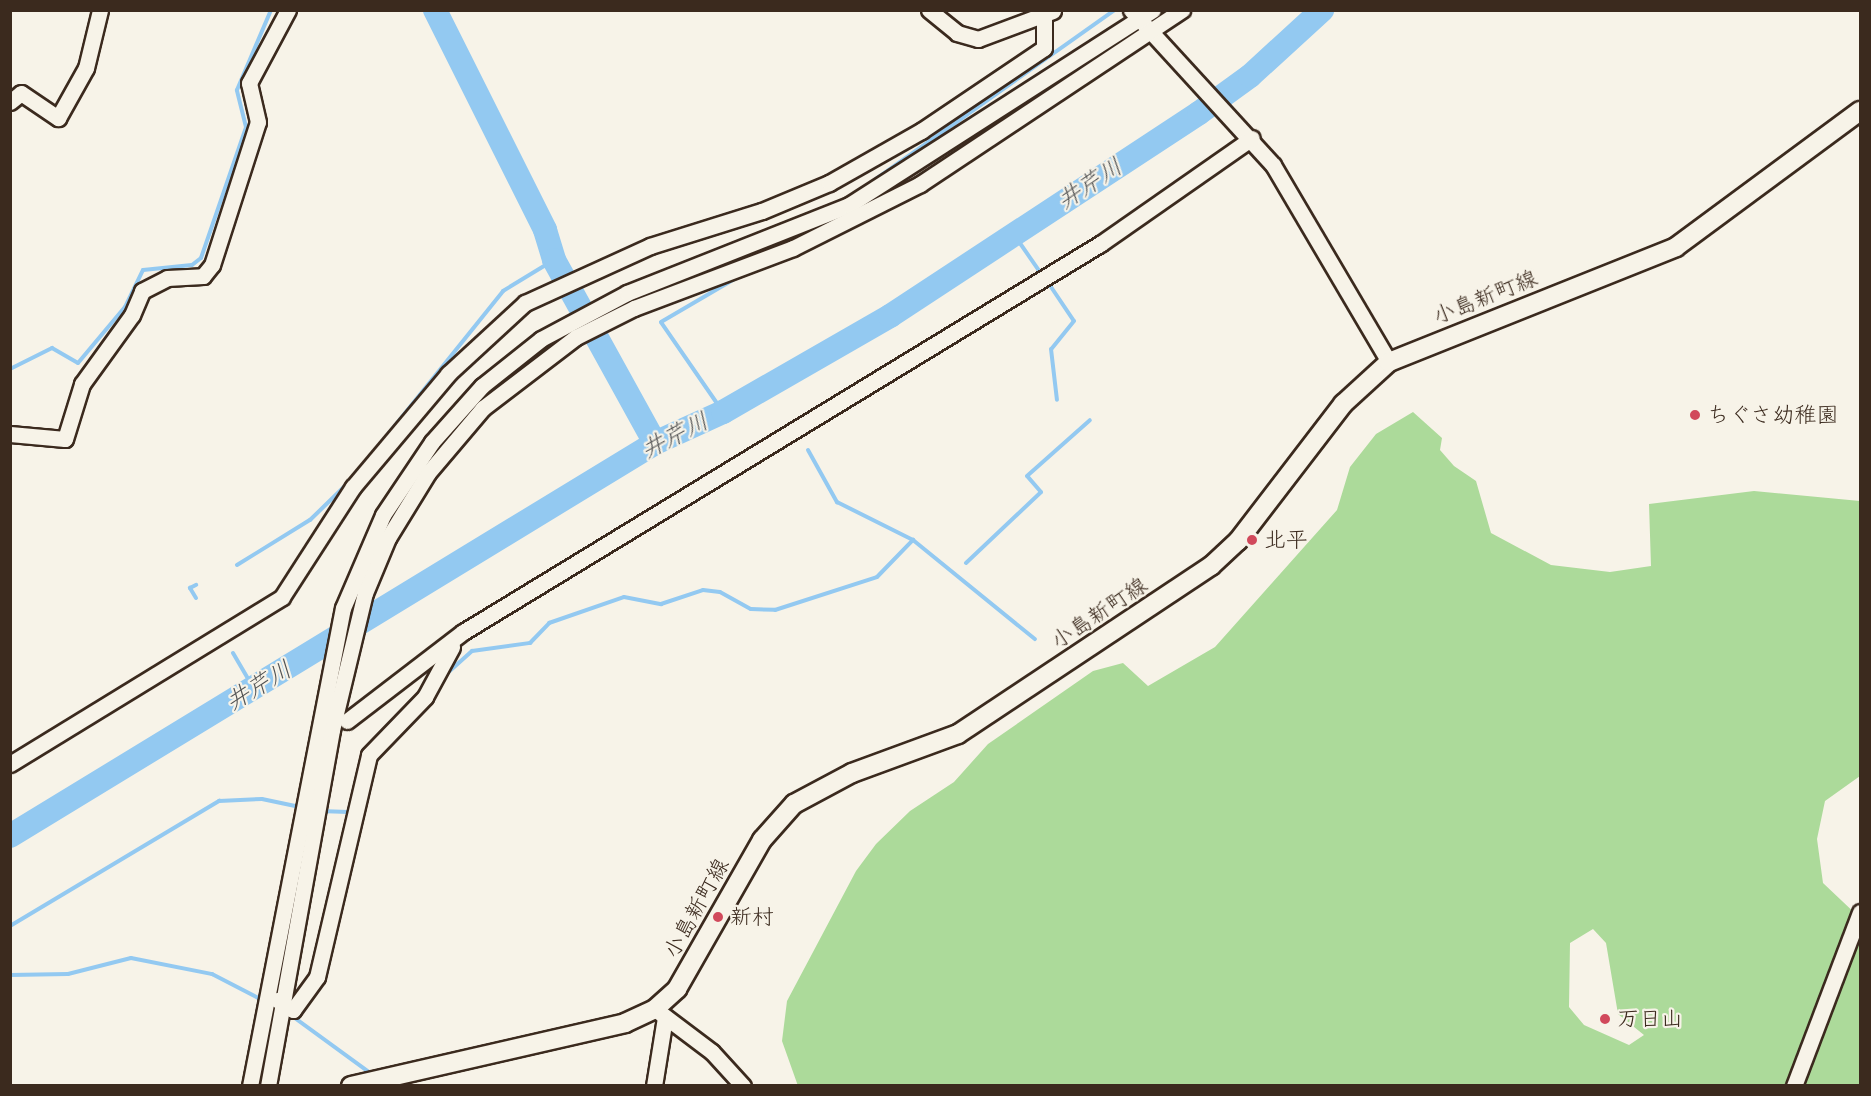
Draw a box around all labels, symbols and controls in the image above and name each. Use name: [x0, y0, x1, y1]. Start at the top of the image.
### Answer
water label: 井芹川: [1052, 152, 1128, 216]
street label: 小島新町線: [1429, 264, 1541, 330]
place label: ちぐさ幼稚園: [1707, 402, 1839, 428]
water label: 井芹川: [636, 407, 714, 465]
marker: ちぐさ幼稚園: [1688, 408, 1702, 422]
place label: 北平: [1264, 527, 1308, 553]
marker: 北平: [1245, 533, 1259, 547]
street label: 小島新町線: [1046, 571, 1152, 655]
water label: 井芹川: [221, 655, 297, 717]
street label: 小島新町線: [658, 853, 734, 963]
place label: 新村: [730, 904, 774, 930]
marker: 新村: [711, 910, 725, 924]
place label: 万日山: [1617, 1006, 1683, 1032]
marker: 万日山: [1598, 1012, 1612, 1026]

